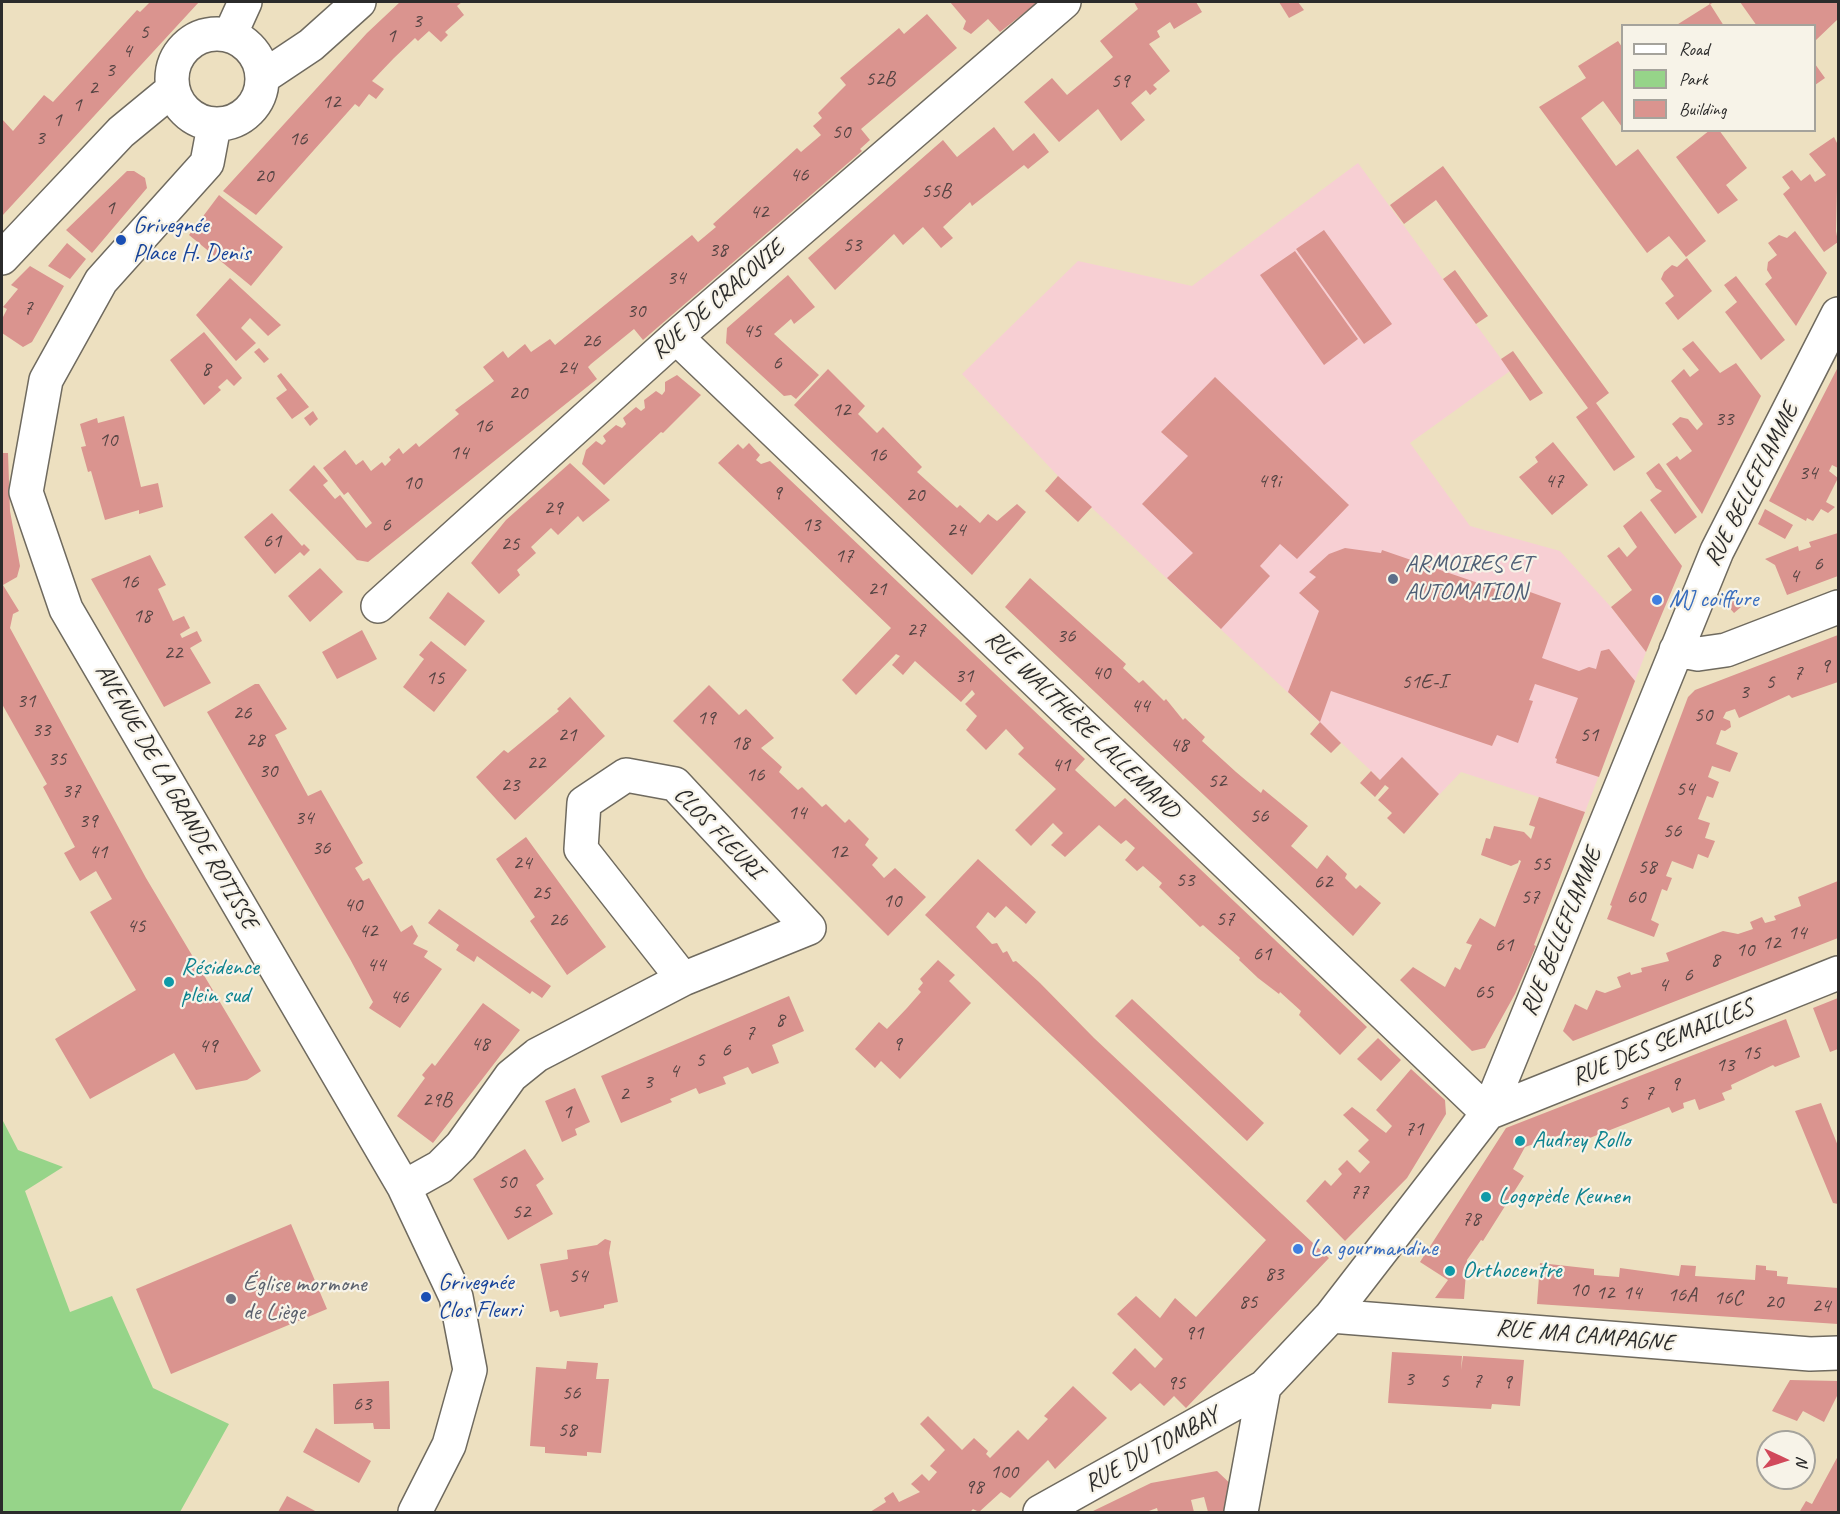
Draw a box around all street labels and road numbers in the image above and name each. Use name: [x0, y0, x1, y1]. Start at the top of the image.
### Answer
street label: RUE DE CRACOVIE: [645, 234, 791, 366]
street label: RUE BELLEFLAMME: [1699, 399, 1805, 571]
street label: RUE WALTHÈRE LALLEMAND: [979, 625, 1185, 825]
street label: AVENUE DE LA GRANDE ROTISSE: [88, 659, 264, 935]
street label: CLOS FLEURI: [667, 781, 769, 885]
street label: RUE BELLEFLAMME: [1515, 844, 1609, 1020]
street label: RUE DES SEMAILLES: [1568, 993, 1758, 1093]
street label: RUE MA CAMPAGNE: [1495, 1314, 1675, 1358]
street label: RUE DU TOMBAY: [1080, 1401, 1224, 1499]

